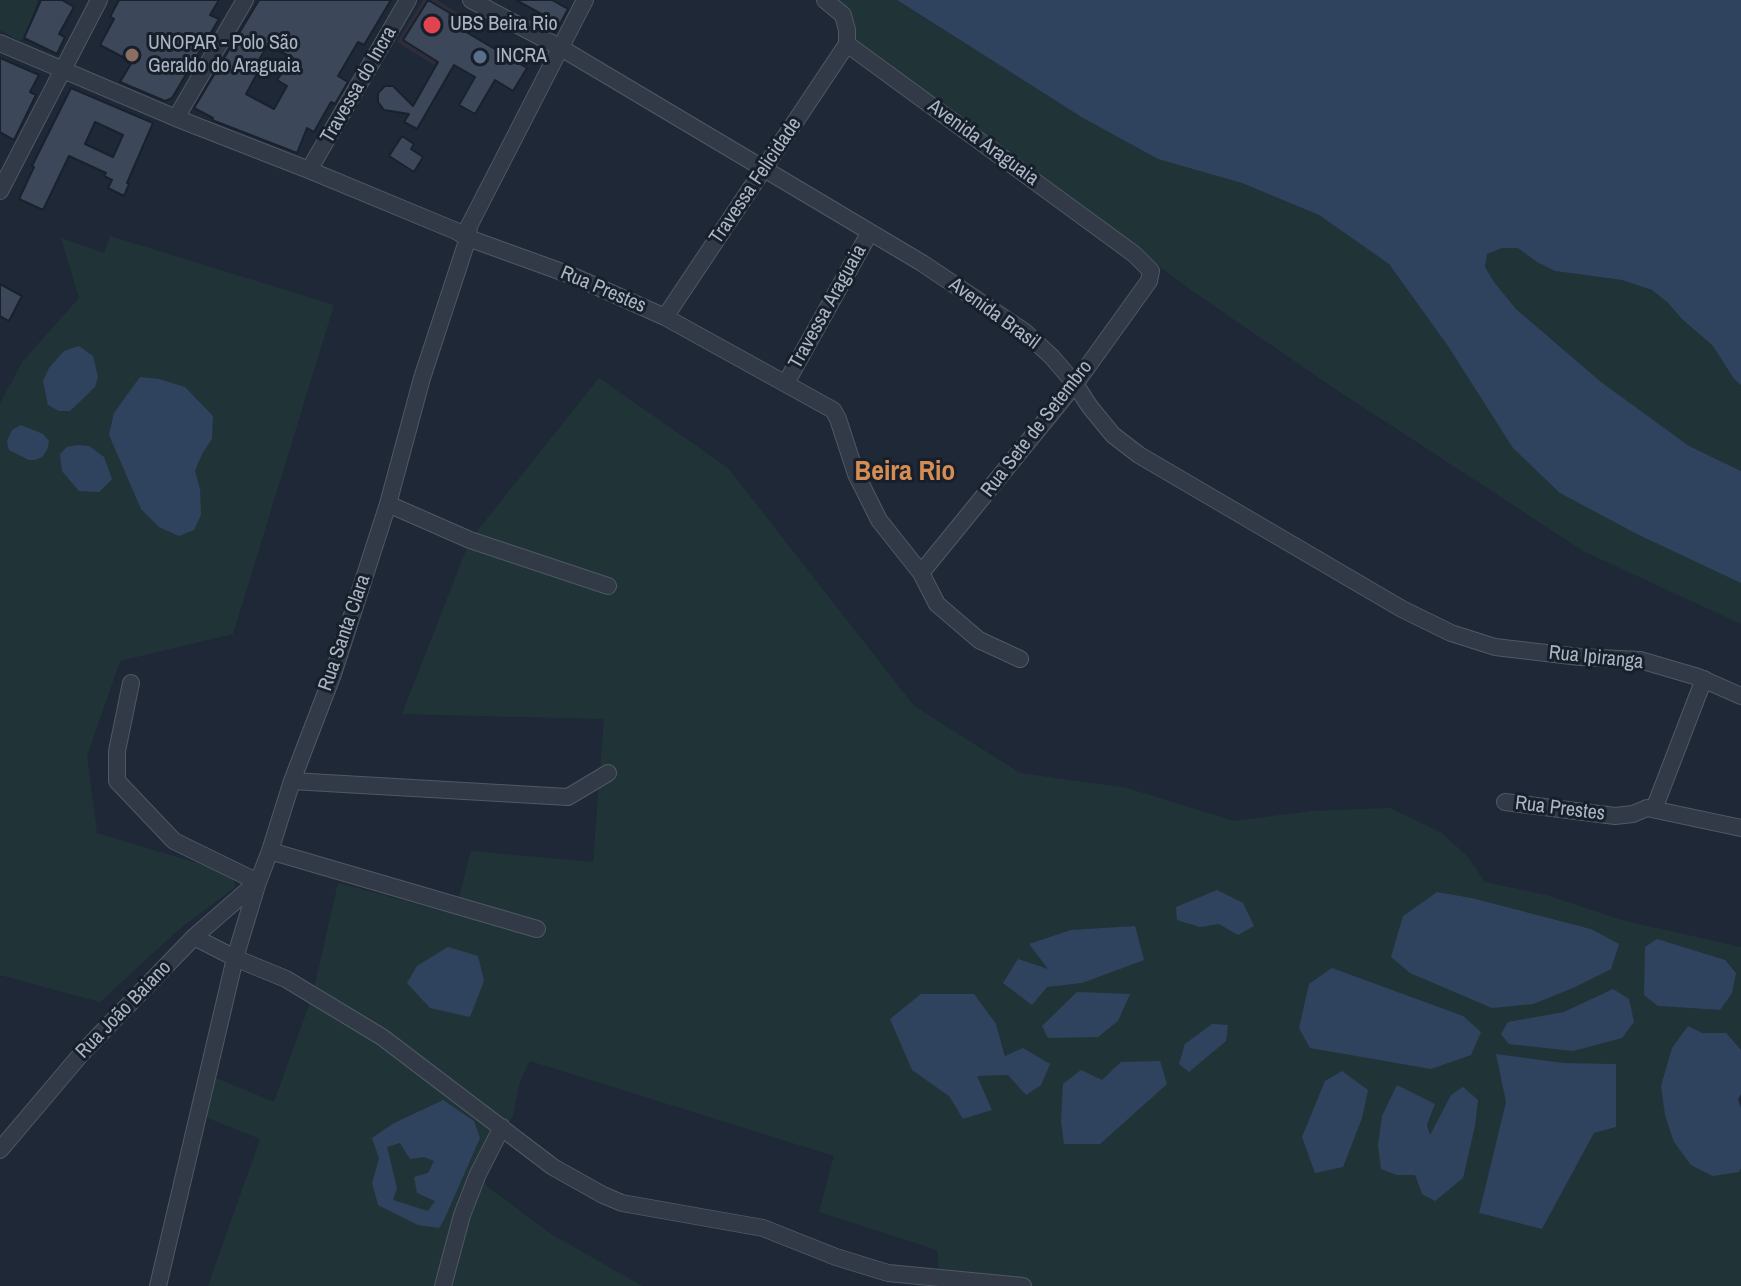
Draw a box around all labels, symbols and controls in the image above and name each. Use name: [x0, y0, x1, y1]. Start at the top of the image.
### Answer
place label: UBS Beira Rio: [450, 13, 558, 37]
marker: UBS Beira Rio: [421, 14, 443, 36]
street label: Travessa do Incra: [316, 22, 402, 148]
place label: UNOPAR - Polo São Geraldo do Araguaia: [148, 32, 300, 79]
place label: INCRA: [496, 45, 547, 69]
marker: UNOPAR - Polo São Geraldo do Araguaia: [123, 46, 141, 64]
marker: INCRA: [471, 48, 489, 66]
street label: Avenida Araguaia: [923, 95, 1043, 191]
street label: Travessa Felicidade: [705, 113, 807, 249]
street label: Travessa Araguaia: [784, 241, 872, 373]
street label: Rua Prestes: [557, 261, 649, 319]
street label: Avenida Brasil: [944, 273, 1044, 355]
street label: Rua Sete de Setembro: [976, 356, 1098, 502]
district label: Beira Rio: [855, 455, 955, 489]
street label: Rua Santa Clara: [314, 572, 376, 694]
street label: Rua Ipiranga: [1548, 641, 1644, 675]
street label: Rua Prestes: [1514, 792, 1606, 826]
street label: Rua João Baiano: [71, 956, 177, 1064]

